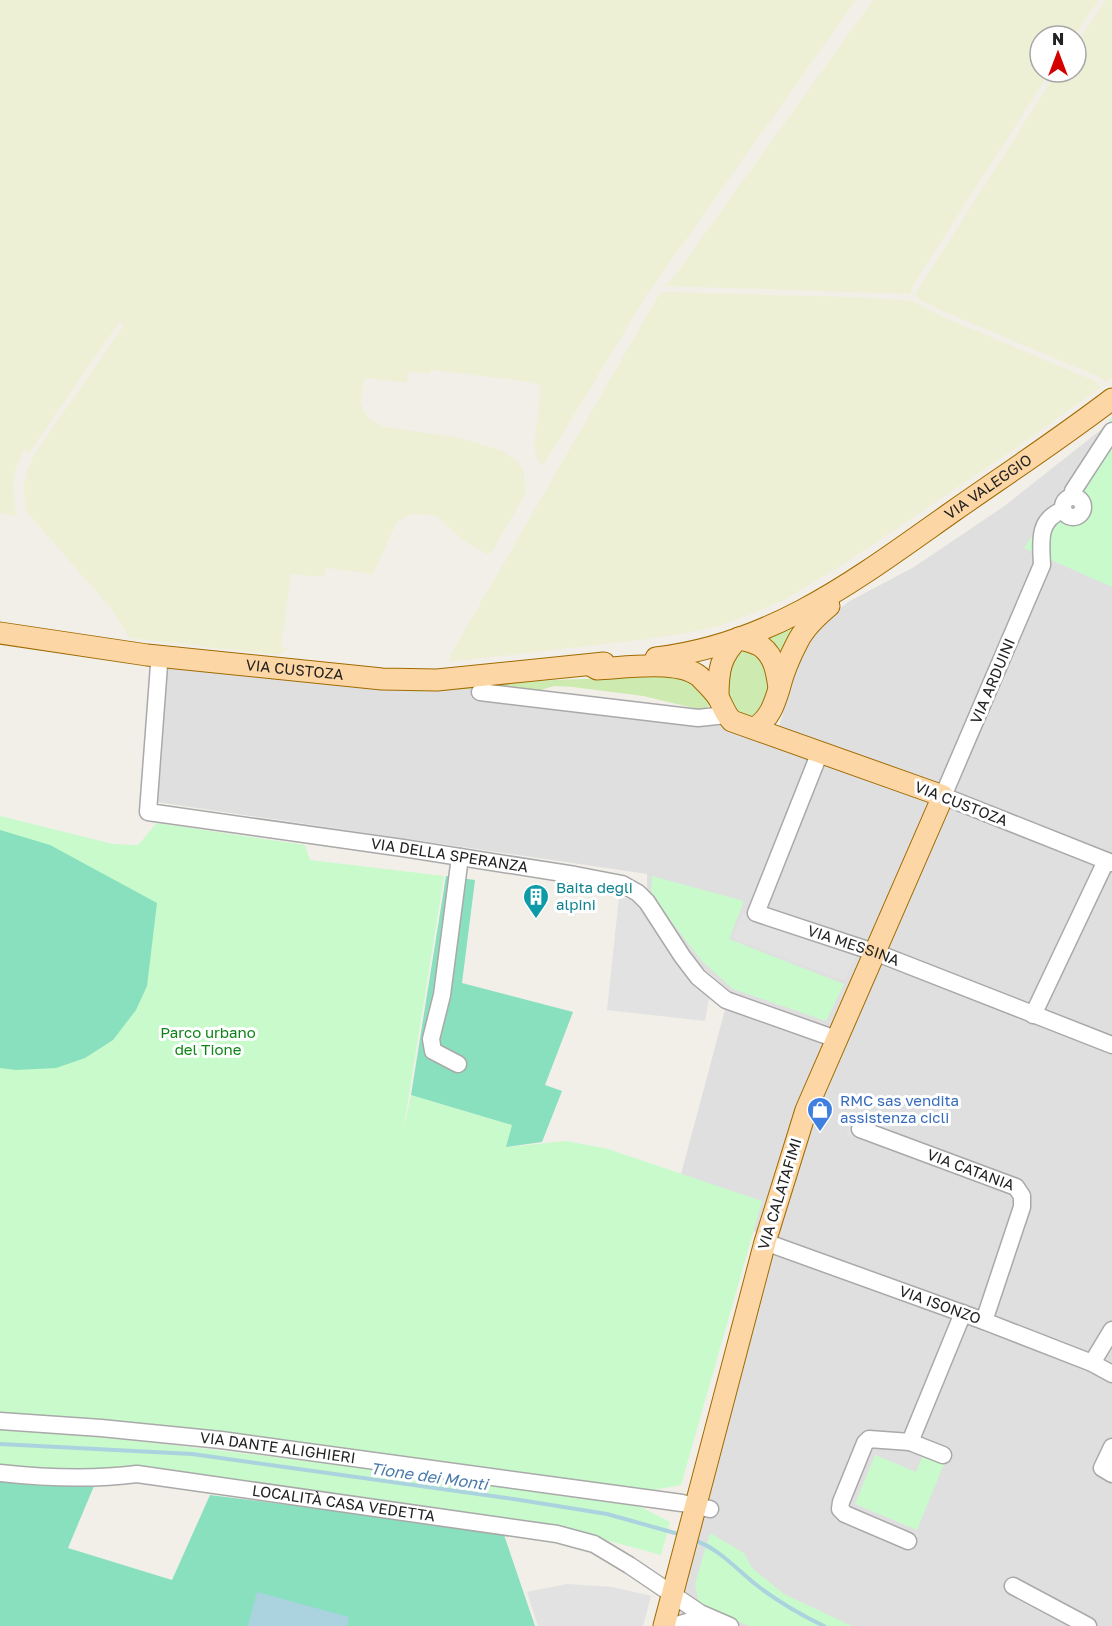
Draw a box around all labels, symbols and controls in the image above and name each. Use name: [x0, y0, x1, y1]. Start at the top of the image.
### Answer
north arrow: [1028, 24, 1088, 84]
text: N: [1052, 29, 1064, 49]
street label: VIA VALEGGIO: [941, 450, 1035, 523]
street label: VIA ARDUINI: [966, 635, 1018, 726]
street label: VIA CUSTOZA: [245, 655, 344, 683]
street label: VIA CUSTOZA: [912, 777, 1010, 829]
street label: VIA DELLA SPERANZA: [370, 834, 530, 876]
place label: Baita degli alpini: [556, 878, 633, 913]
building icon: Baita degli alpini: [521, 882, 551, 920]
street label: VIA MESSINA: [805, 921, 902, 969]
park label: Parco urbano del Tione: [160, 1023, 256, 1058]
place label: RMC sas vendita assistenza cicli: [840, 1091, 959, 1126]
shop icon: RMC sas vendita assistenza cicli: [805, 1095, 835, 1133]
street label: VIA CALATAFIMI: [754, 1136, 805, 1252]
street label: VIA CATANIA: [925, 1145, 1017, 1194]
street label: VIA ISONZO: [897, 1281, 984, 1327]
street label: VIA DANTE ALIGHIERI: [199, 1428, 357, 1466]
water label: Tione dei Monti: [369, 1458, 491, 1494]
street label: LOCALITÀ CASA VEDETTA: [251, 1481, 436, 1524]

